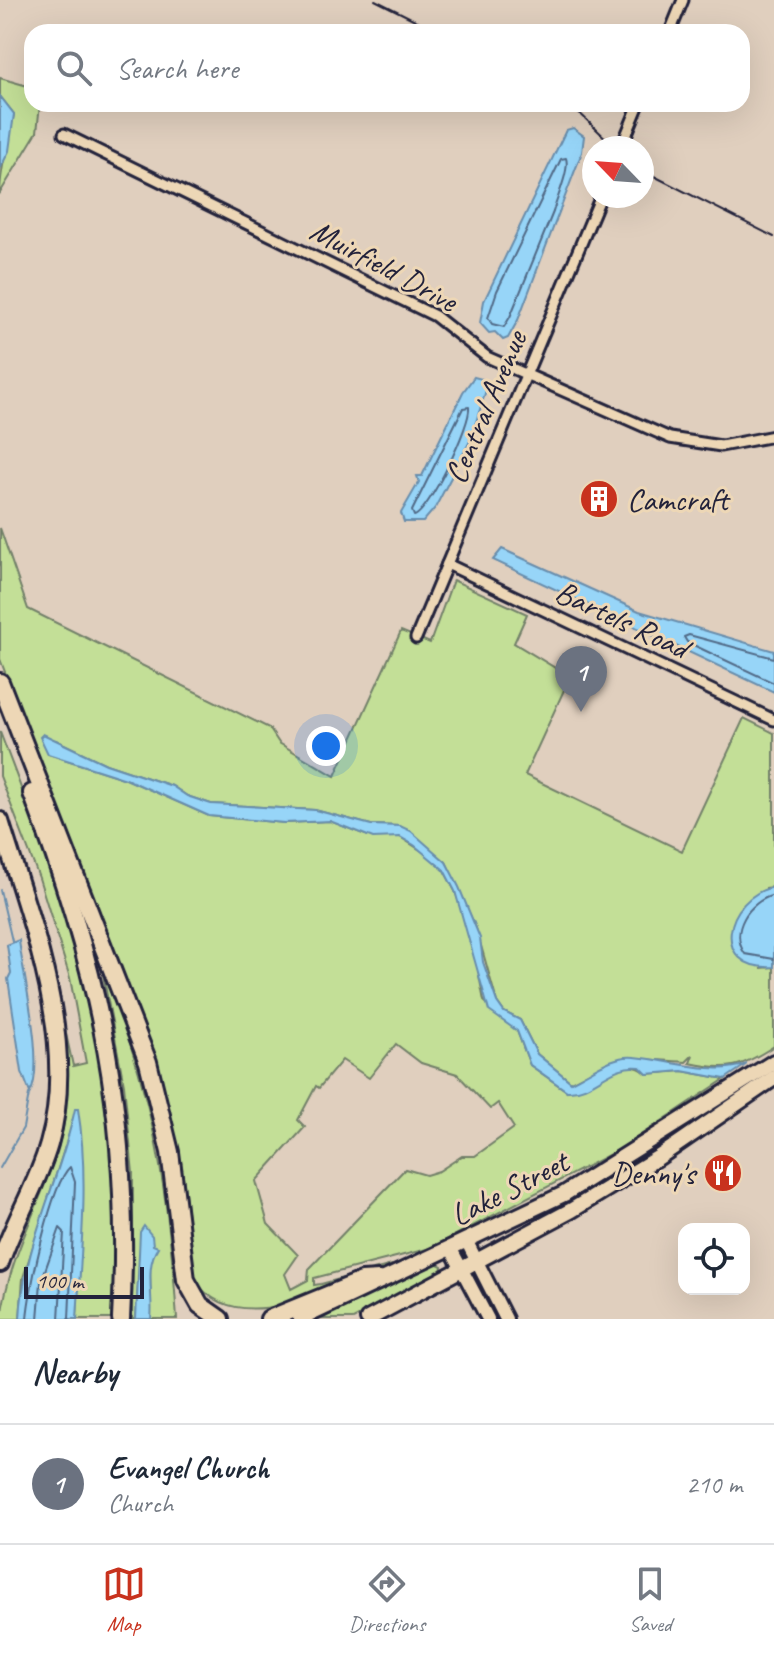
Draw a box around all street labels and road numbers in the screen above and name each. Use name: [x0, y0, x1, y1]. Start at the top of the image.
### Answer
street label: Muirfield Drive: [303, 210, 466, 322]
street label: Central Avenue: [435, 322, 537, 490]
street label: Bartels Road: [549, 571, 700, 670]
street label: Lake Street: [444, 1140, 578, 1235]

